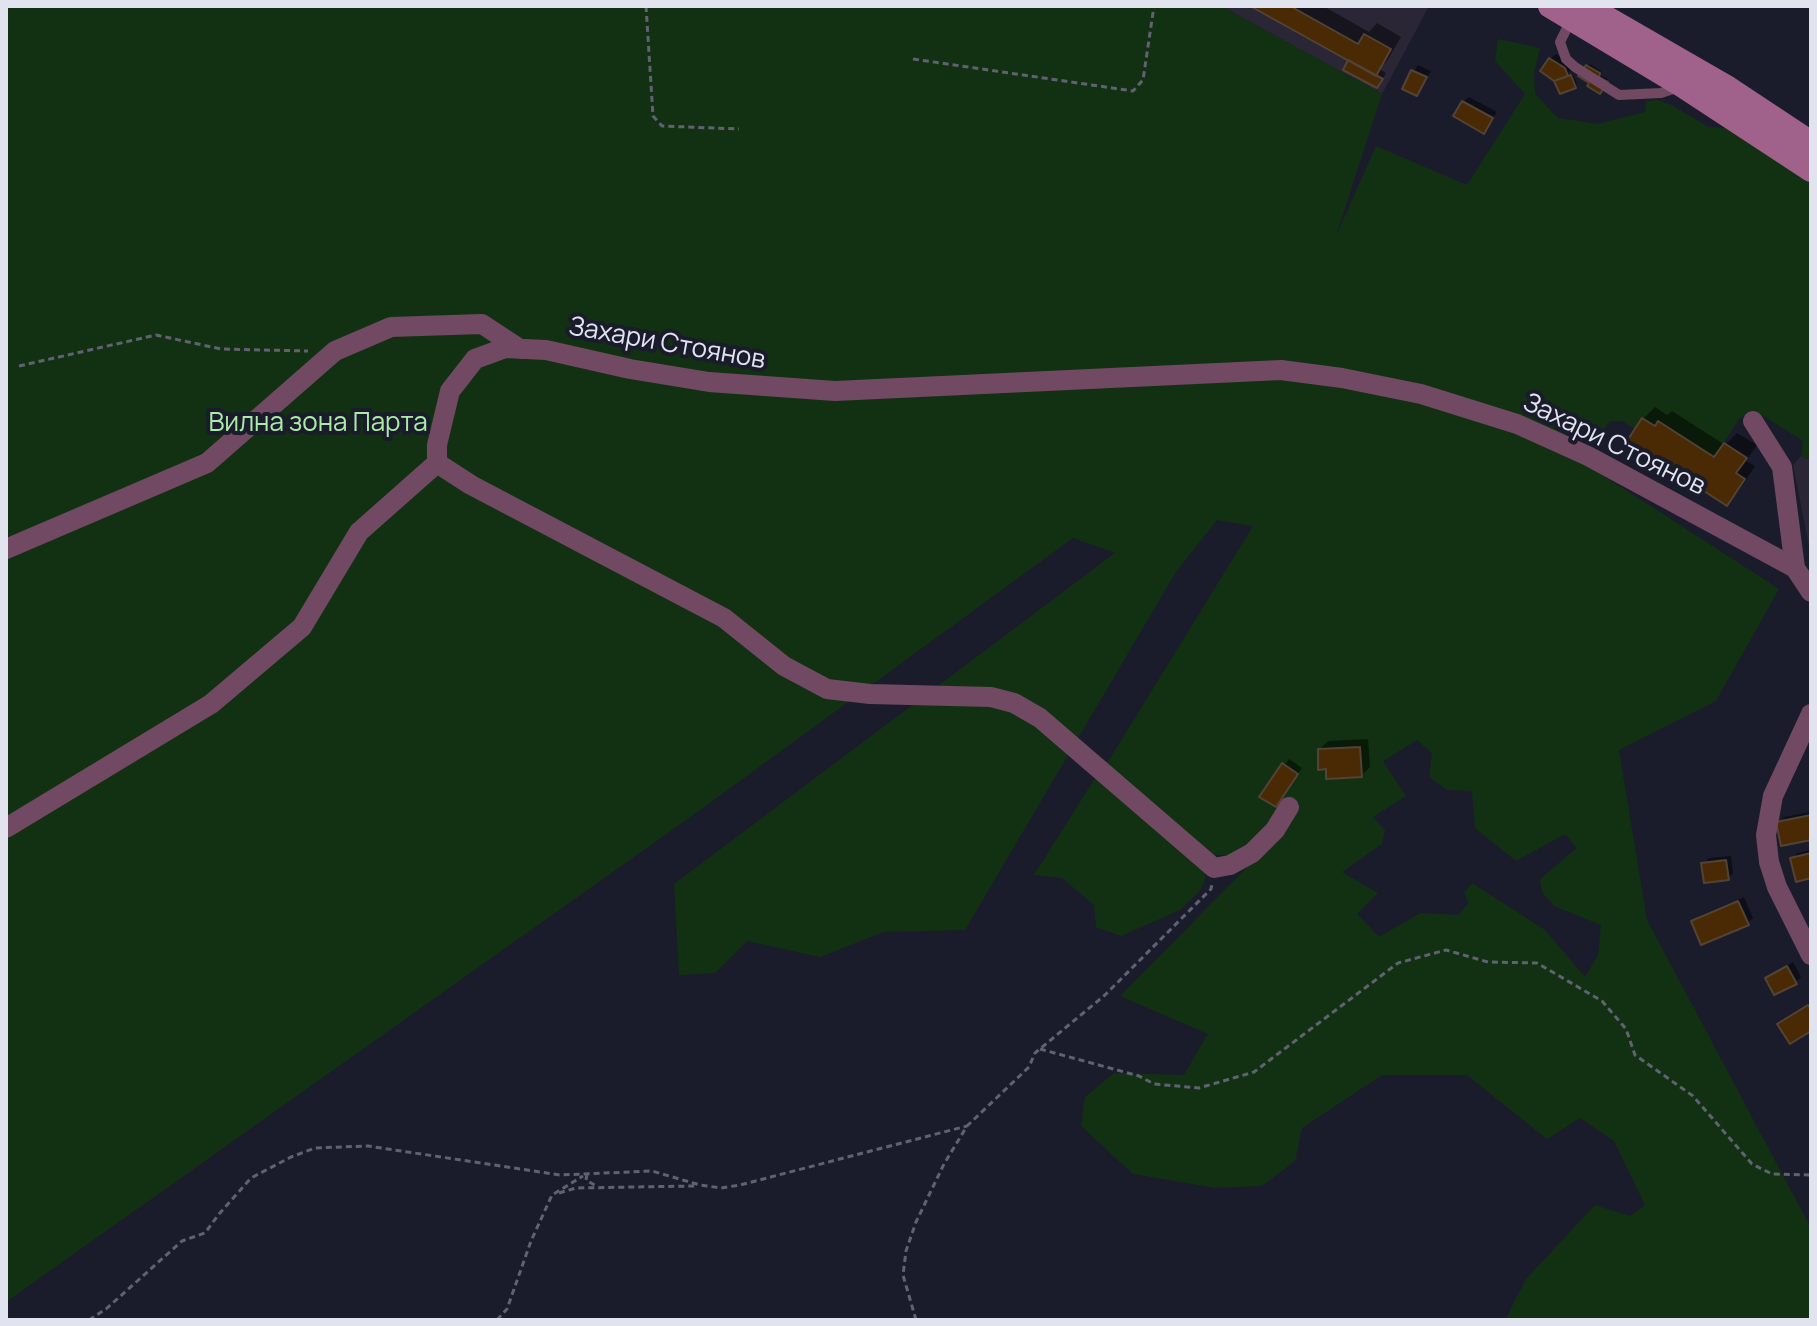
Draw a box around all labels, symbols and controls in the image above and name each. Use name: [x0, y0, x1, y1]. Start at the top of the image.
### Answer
street label: Захари Стоянов: [566, 311, 768, 377]
street label: Захари Стоянов: [1518, 387, 1710, 503]
park label: Вилна зона Парта: [208, 408, 428, 440]

